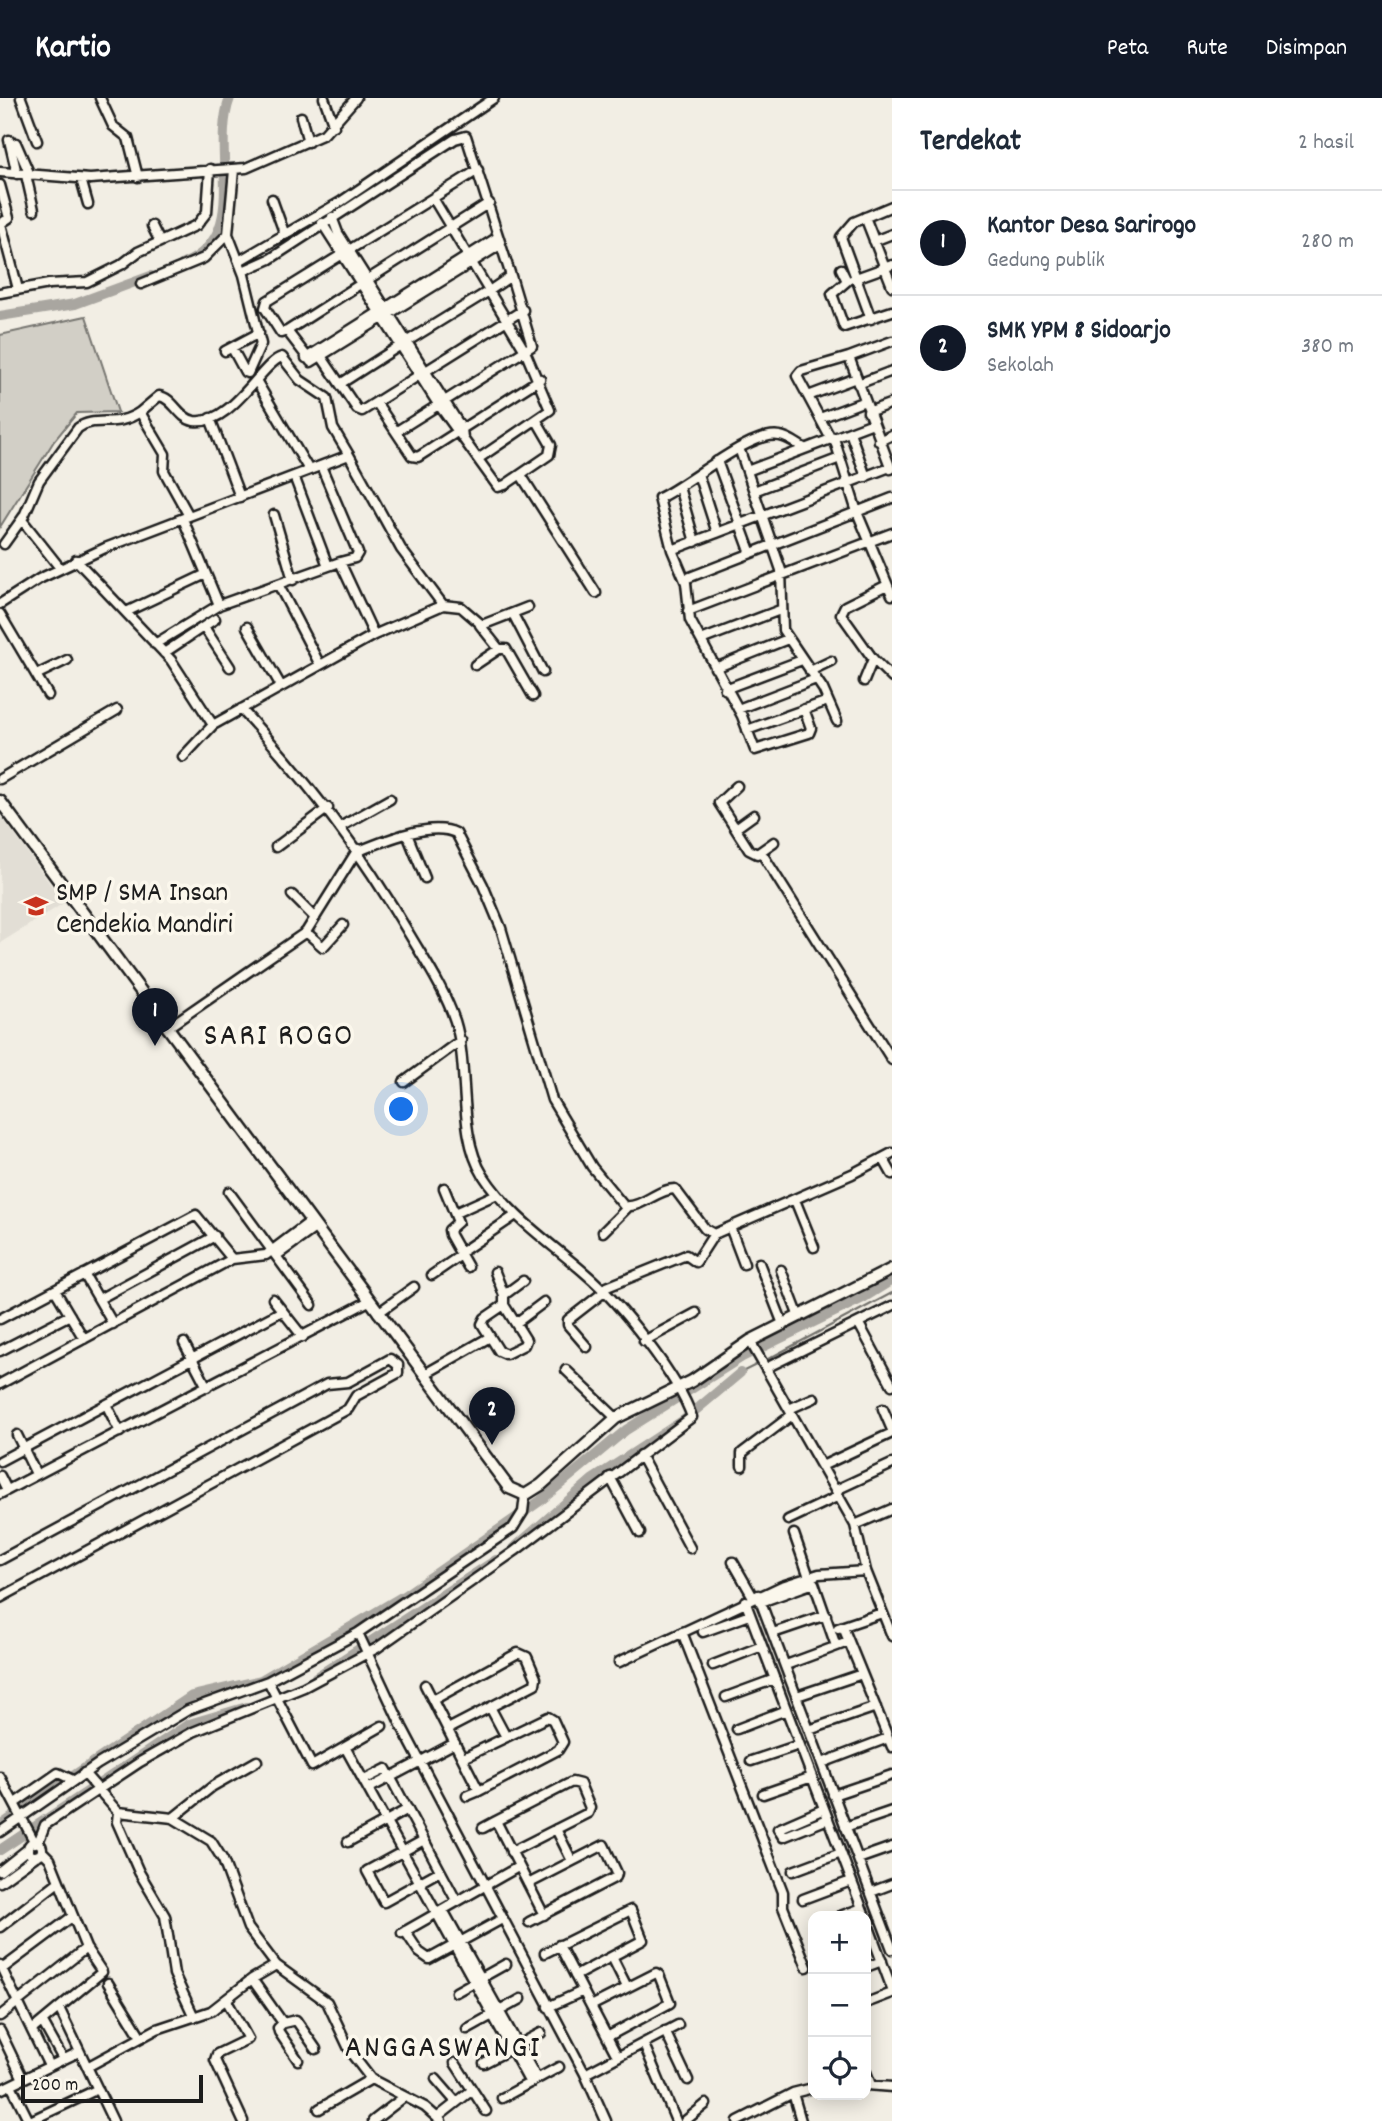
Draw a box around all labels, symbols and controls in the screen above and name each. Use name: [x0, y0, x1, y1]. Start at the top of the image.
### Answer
text: Kartio: [35, 26, 111, 73]
text: Peta: [1107, 32, 1148, 66]
text: Rute: [1186, 32, 1228, 66]
text: Disimpan: [1266, 32, 1347, 66]
text: Terdekat: [920, 122, 1021, 165]
text: 2 hasil: [1298, 127, 1354, 160]
text: Kantor Desa Sarirogo: [987, 208, 1196, 245]
text: 1: [940, 226, 946, 259]
text: 280 m: [1301, 226, 1354, 259]
text: Gedung publik: [987, 245, 1105, 278]
text: SMK YPM 8 Sidoarjo: [987, 313, 1171, 350]
text: 2: [938, 331, 948, 364]
text: 380 m: [1301, 331, 1354, 364]
text: Sekolah: [987, 350, 1054, 383]
place label: SMP / SMA Insan Cendekia Mandiri: [56, 875, 233, 947]
school or university icon: SMP / SMA Insan Cendekia Mandiri: [22, 892, 50, 920]
pin: 1: [132, 988, 178, 1046]
district label: SARI ROGO: [204, 1015, 354, 1061]
your location: [384, 1092, 418, 1126]
pin: 2: [469, 1387, 515, 1445]
map controls: [808, 1911, 871, 2100]
button: +: [808, 1911, 871, 1974]
button: −: [808, 1974, 871, 2037]
district label: ANGGASWANGI: [345, 2027, 541, 2073]
button: locate: [808, 2037, 871, 2100]
scale bar: [21, 2072, 203, 2104]
text: 200 m: [32, 2073, 78, 2100]

